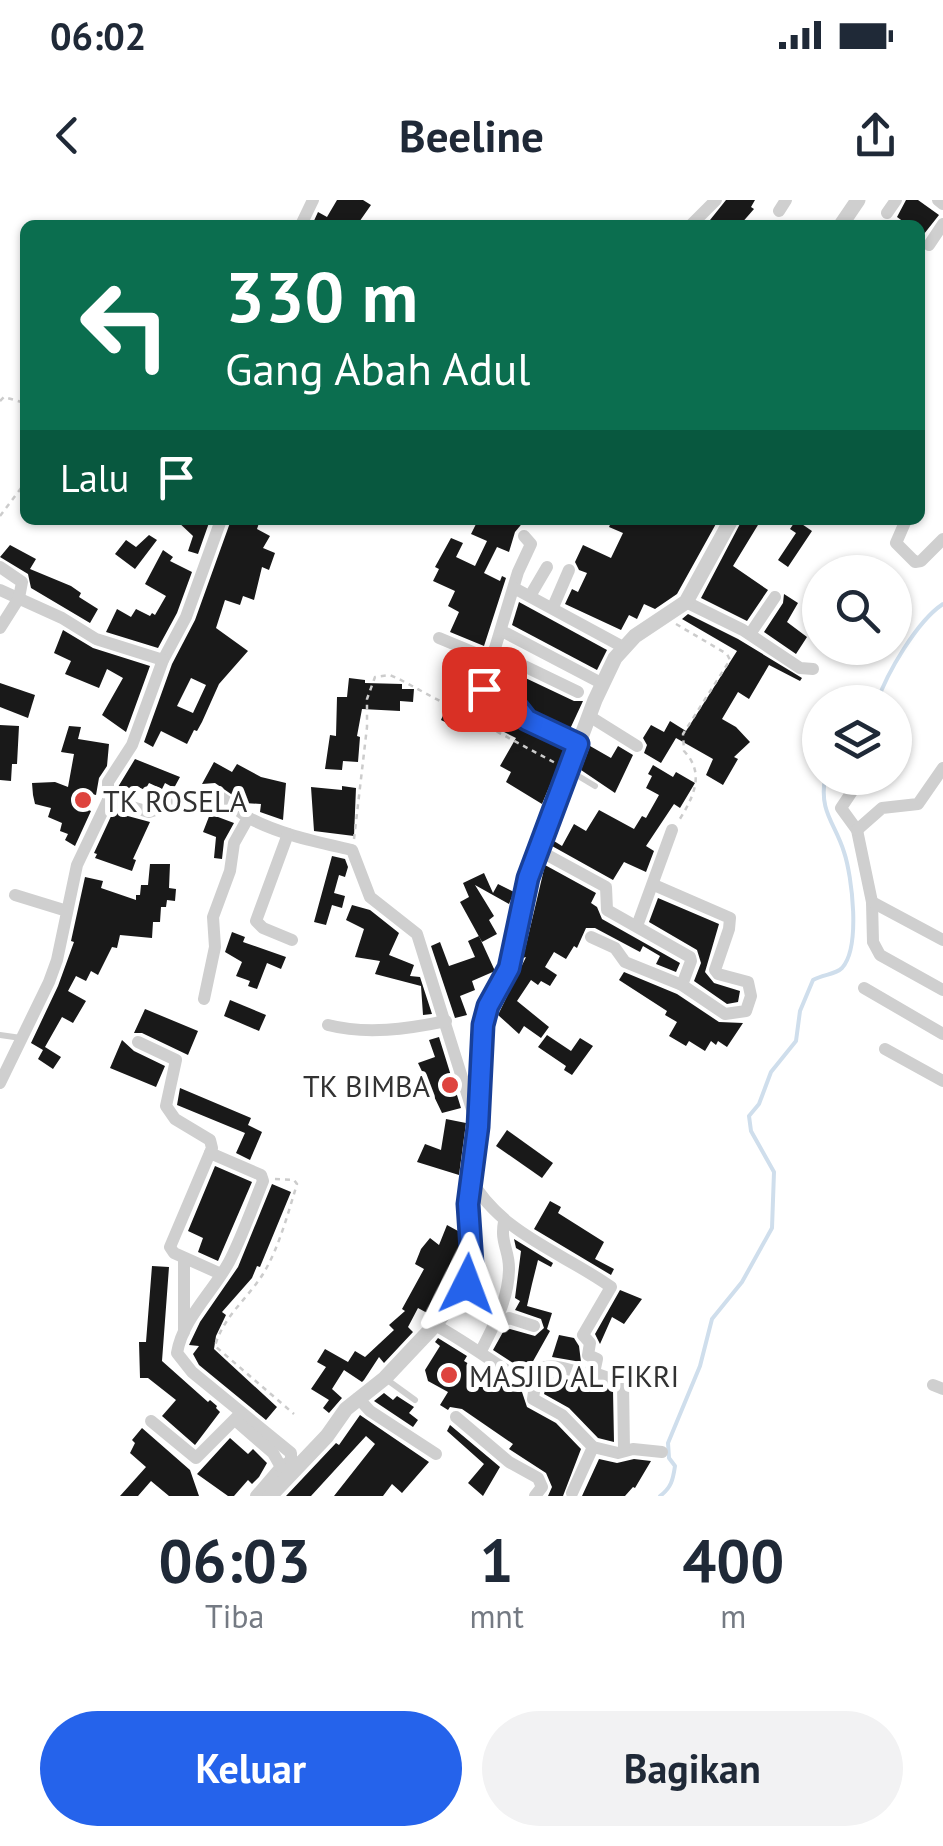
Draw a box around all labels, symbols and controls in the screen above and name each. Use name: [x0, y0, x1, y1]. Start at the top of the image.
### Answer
text: 06:02: [50, 11, 146, 60]
text: Beeline: [399, 106, 544, 164]
icon: back: [40, 108, 95, 163]
icon: share: [848, 108, 903, 163]
text: 330 m: [225, 251, 418, 341]
icon: left: [60, 260, 190, 390]
text: Gang Abah Adul: [225, 339, 530, 397]
icon: arrive: [149, 450, 204, 505]
text: Lalu: [60, 453, 129, 502]
map controls: [802, 555, 912, 795]
button: search: [802, 555, 912, 665]
pin: [442, 647, 527, 732]
icon: arrive: [457, 662, 512, 717]
button: layers: [802, 685, 912, 795]
place label: TK ROSELA: [103, 781, 248, 820]
marker: TK ROSELA: [72, 789, 94, 811]
place label: TK BIMBA: [303, 1066, 430, 1105]
marker: TK BIMBA: [439, 1074, 461, 1096]
position arrow: [415, 1232, 519, 1336]
place label: MASJID AL FIKRI: [469, 1356, 679, 1395]
marker: MASJID AL FIKRI: [438, 1364, 460, 1386]
text: 06:03: [159, 1521, 311, 1599]
text: 1: [480, 1521, 514, 1599]
text: 400: [682, 1521, 784, 1599]
text: Tiba: [205, 1595, 264, 1637]
text: mnt: [469, 1595, 524, 1637]
text: m: [720, 1595, 746, 1637]
button: Keluar: [40, 1711, 462, 1826]
button: Bagikan: [482, 1711, 903, 1826]

